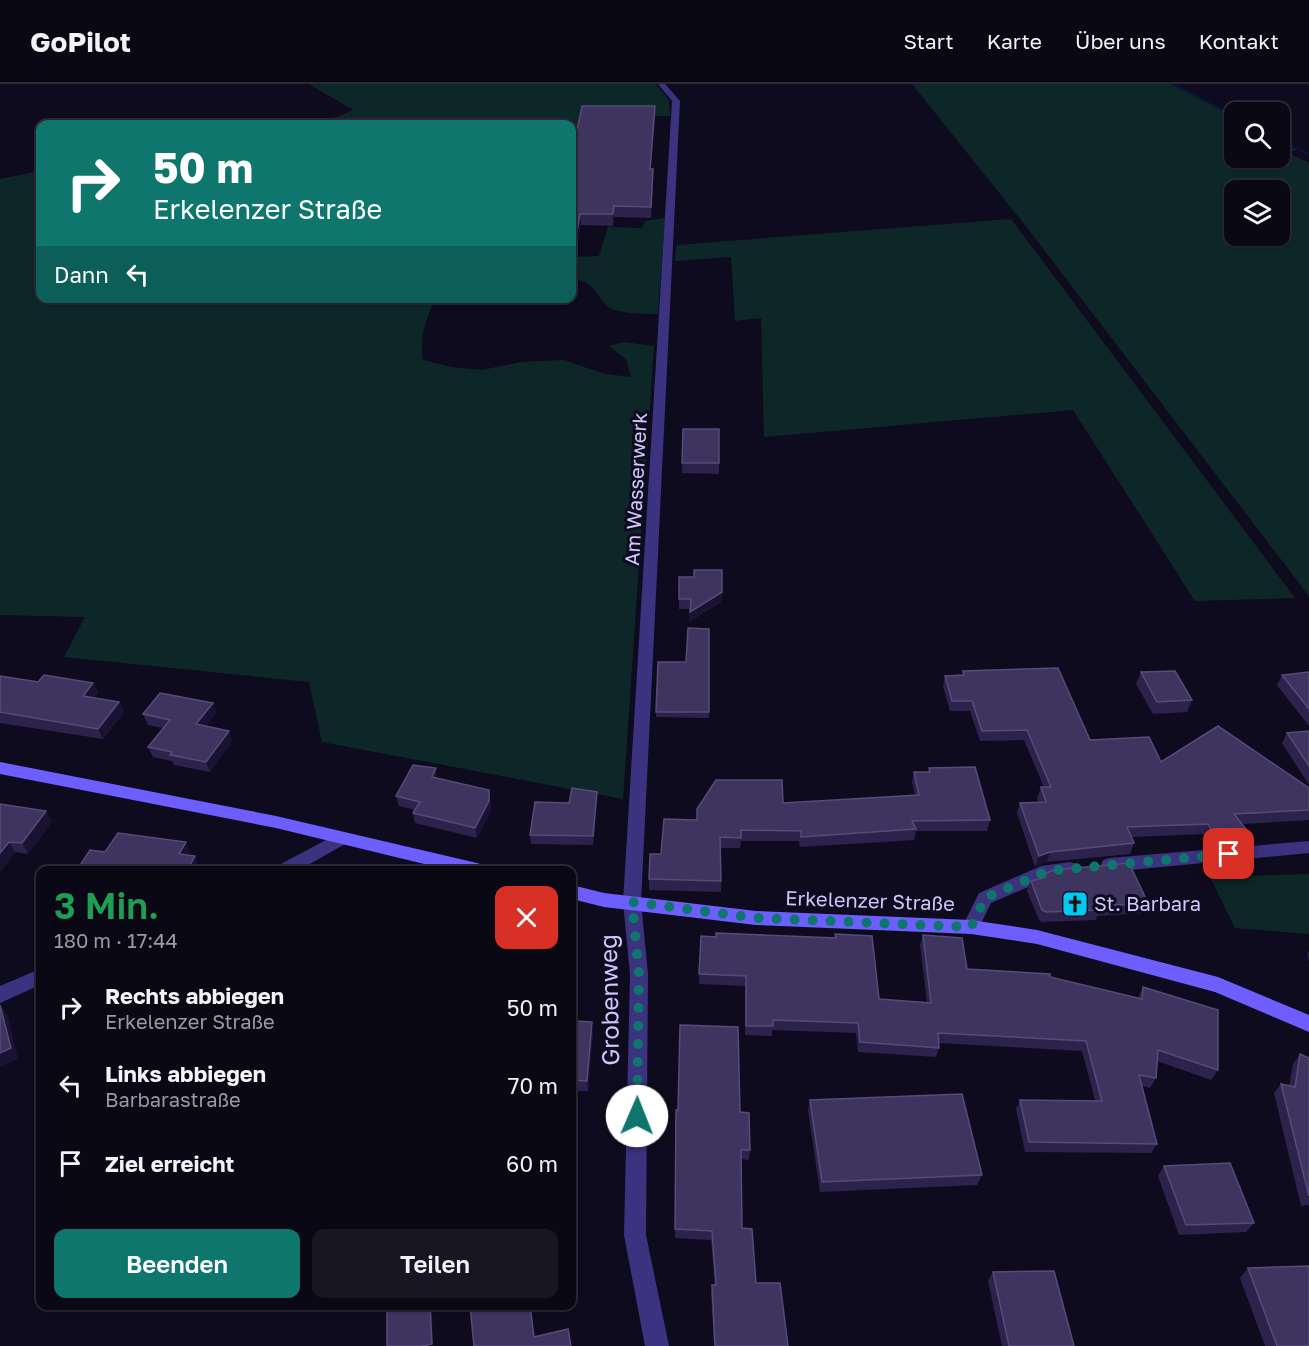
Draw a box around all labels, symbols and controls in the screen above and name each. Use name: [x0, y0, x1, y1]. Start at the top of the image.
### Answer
text: GoPilot: [30, 25, 131, 58]
text: Start: [903, 28, 954, 54]
text: Karte: [987, 28, 1042, 54]
text: Über uns: [1075, 28, 1166, 54]
text: Kontakt: [1199, 28, 1279, 54]
map controls: [1224, 102, 1290, 246]
button: search: [1224, 102, 1290, 168]
text: 50 m: [153, 142, 253, 192]
icon: right: [54, 144, 132, 222]
button: layers: [1224, 180, 1290, 246]
text: Erkelenzer Straße: [153, 193, 382, 225]
icon: left: [121, 258, 154, 291]
text: Dann: [54, 261, 109, 288]
street label: Am Wasserwerk: [619, 412, 651, 566]
pin: [1203, 828, 1254, 879]
icon: arrive: [1212, 837, 1245, 870]
text: 3 Min.: [54, 884, 159, 927]
street label: Erkelenzer Straße: [785, 885, 955, 915]
button: close: [495, 886, 558, 949]
church icon: St. Barbara: [1060, 889, 1090, 919]
place label: St. Barbara: [1094, 891, 1201, 915]
text: 180 m · 17:44: [54, 928, 178, 952]
street label: Grobenweg: [593, 934, 624, 1066]
text: Rechts abbiegen: [105, 982, 284, 1009]
icon: right: [54, 991, 87, 1024]
text: 50 m: [507, 994, 558, 1021]
text: Erkelenzer Straße: [105, 1009, 275, 1033]
text: Links abbiegen: [105, 1060, 266, 1087]
icon: left: [54, 1069, 87, 1102]
text: 70 m: [508, 1072, 558, 1099]
position arrow: [605, 1084, 669, 1148]
text: Barbarastraße: [105, 1087, 241, 1111]
icon: arrive: [54, 1147, 87, 1180]
text: Ziel erreicht: [105, 1150, 234, 1177]
text: 60 m: [506, 1150, 558, 1177]
button: Beenden: [54, 1229, 300, 1298]
button: Teilen: [312, 1229, 558, 1298]

